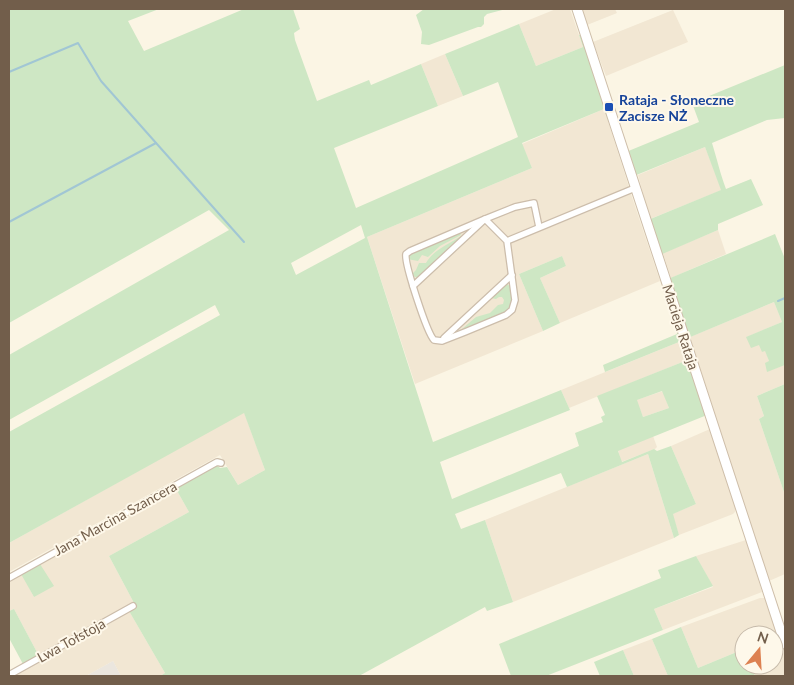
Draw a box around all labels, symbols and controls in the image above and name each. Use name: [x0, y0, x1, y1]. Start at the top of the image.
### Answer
place label: Rataja - Słoneczne Zacisze NŻ: [619, 91, 735, 124]
marker: Rataja - Słoneczne Zacisze NŻ: [603, 101, 615, 113]
street label: Macieja Rataja: [659, 282, 703, 372]
street label: Jana Marcina Szancera: [50, 477, 180, 559]
street label: Lwa Tołstoja: [34, 614, 108, 666]
north arrow: [734, 625, 784, 675]
text: N: [755, 627, 771, 647]

